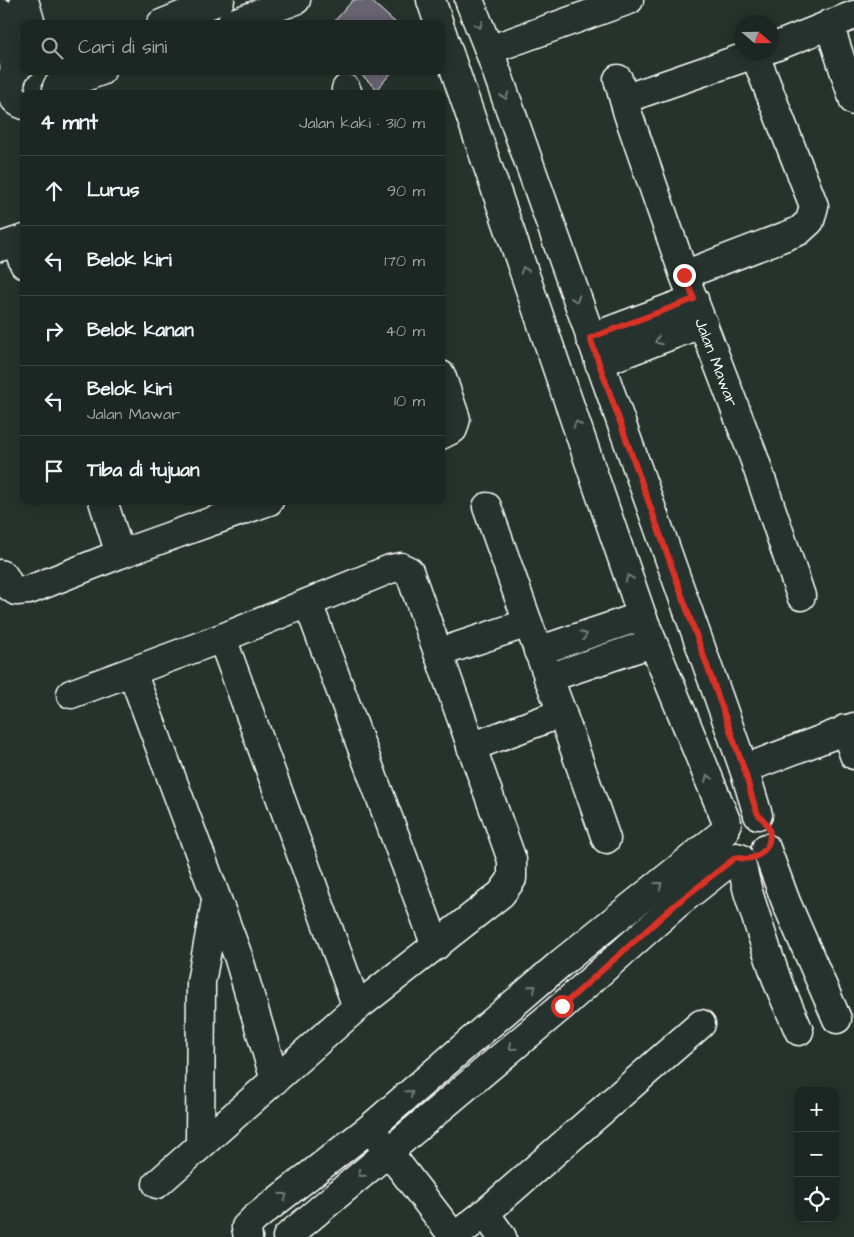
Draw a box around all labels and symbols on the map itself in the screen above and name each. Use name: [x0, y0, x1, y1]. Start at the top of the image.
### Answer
north arrow: [734, 15, 779, 60]
one-way arrow: [472, 20, 483, 29]
one-way arrow: [499, 92, 509, 100]
route end: [673, 264, 696, 287]
one-way arrow: [520, 267, 530, 275]
one-way arrow: [570, 295, 580, 303]
street label: Jalan Mawar: [689, 315, 743, 410]
one-way arrow: [654, 335, 662, 345]
one-way arrow: [573, 420, 583, 429]
one-way arrow: [625, 574, 635, 583]
one-way arrow: [579, 631, 587, 641]
one-way arrow: [704, 774, 715, 783]
one-way arrow: [653, 881, 662, 890]
one-way arrow: [527, 984, 536, 993]
route start: [551, 995, 574, 1018]
one-way arrow: [509, 1042, 518, 1051]
one-way arrow: [404, 1090, 413, 1099]
one-way arrow: [358, 1168, 367, 1176]
one-way arrow: [278, 1193, 287, 1202]

